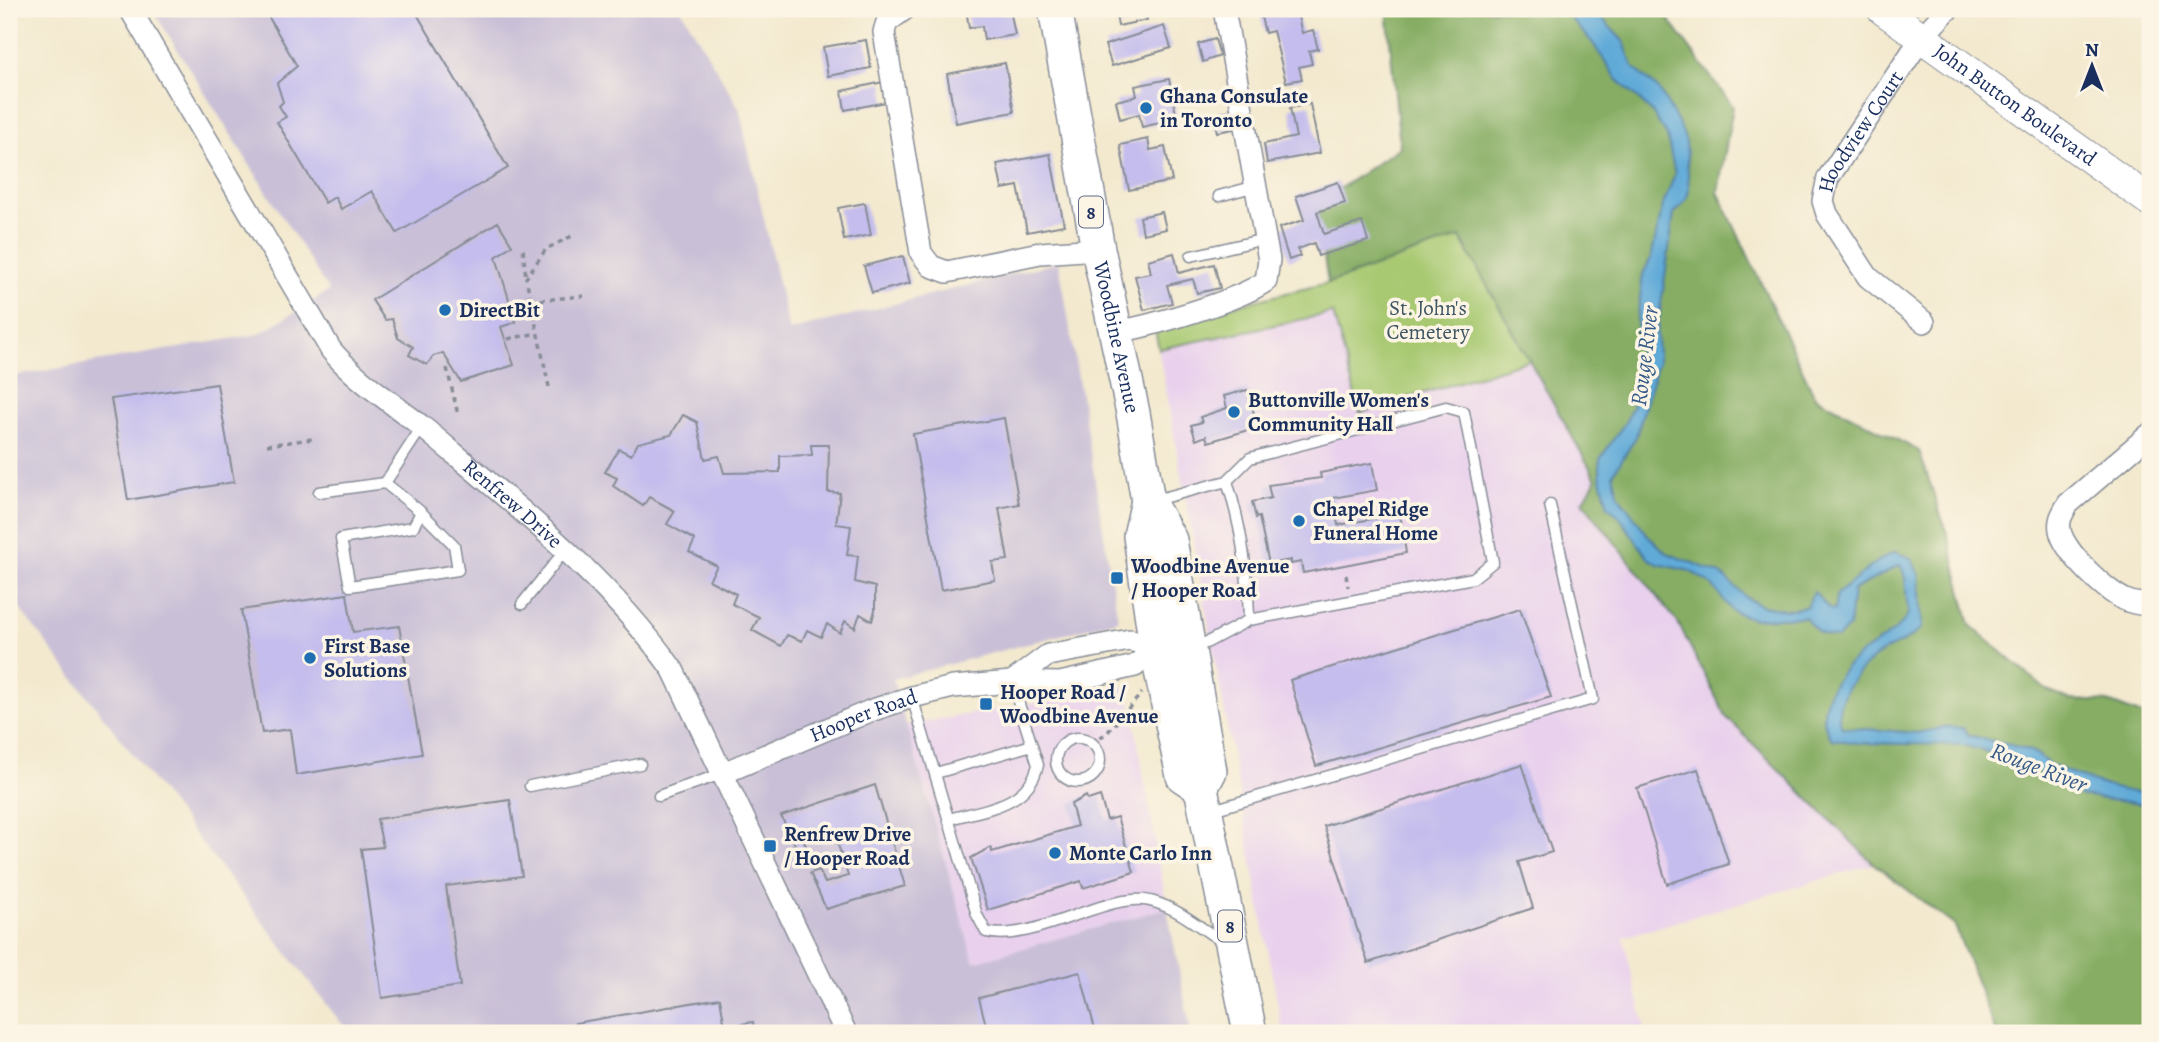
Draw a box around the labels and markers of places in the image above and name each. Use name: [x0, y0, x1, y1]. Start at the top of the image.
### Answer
place label: Ghana Consulate in Toronto: [1160, 82, 1309, 134]
marker: Ghana Consulate in Toronto: [1138, 100, 1154, 116]
place label: DirectBit: [459, 296, 540, 324]
marker: DirectBit: [437, 302, 453, 318]
place label: Buttonville Women's Community Hall: [1248, 386, 1429, 438]
marker: Buttonville Women's Community Hall: [1226, 404, 1242, 420]
place label: Chapel Ridge Funeral Home: [1313, 495, 1438, 547]
marker: Chapel Ridge Funeral Home: [1291, 513, 1307, 529]
place label: Woodbine Avenue / Hooper Road: [1130, 552, 1290, 604]
marker: Woodbine Avenue / Hooper Road: [1109, 570, 1125, 586]
place label: First Base Solutions: [324, 632, 411, 684]
marker: First Base Solutions: [302, 650, 318, 666]
place label: Hooper Road / Woodbine Avenue: [999, 678, 1159, 730]
marker: Hooper Road / Woodbine Avenue: [978, 696, 994, 712]
place label: Renfrew Drive / Hooper Road: [784, 820, 911, 872]
marker: Renfrew Drive / Hooper Road: [762, 838, 778, 854]
place label: Monte Carlo Inn: [1069, 839, 1212, 867]
marker: Monte Carlo Inn: [1047, 845, 1063, 861]

